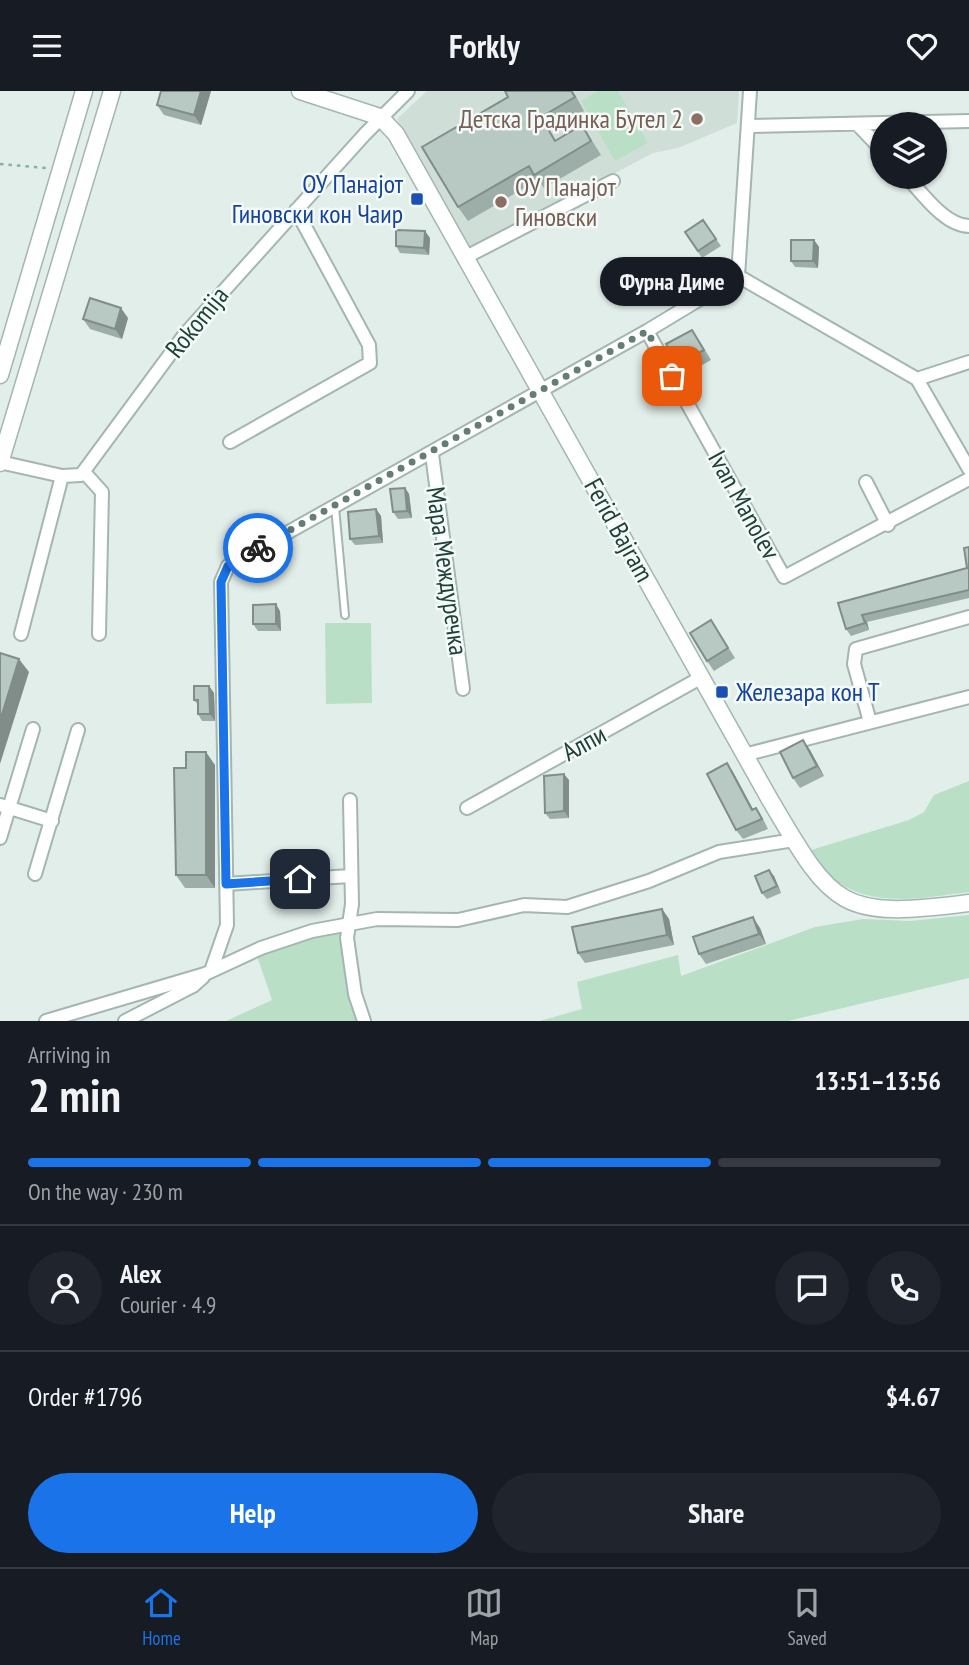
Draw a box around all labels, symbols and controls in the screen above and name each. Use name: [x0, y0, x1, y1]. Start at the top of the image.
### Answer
text: Forkly: [449, 25, 520, 67]
icon: menu: [28, 27, 66, 65]
icon: heart: [903, 27, 941, 65]
place label: Детска Градинка Бутел 2: [459, 102, 683, 135]
marker: Детска Градинка Бутел 2: [689, 111, 705, 127]
map controls: [870, 112, 947, 189]
button: layers: [870, 112, 947, 189]
place label: ОУ Панајот Гиновски кон Чаир: [232, 167, 404, 230]
place label: ОУ Панајот Гиновски: [515, 170, 616, 233]
marker: ОУ Панајот Гиновски кон Чаир: [409, 191, 425, 207]
marker: ОУ Панајот Гиновски: [493, 194, 509, 210]
callout: Фурна Диме: [600, 257, 744, 306]
text: Фурна Диме: [619, 267, 725, 296]
street label: Rokomija: [158, 279, 235, 364]
pin: [642, 346, 702, 406]
icon: bag: [653, 357, 691, 395]
street label: Ivan Manolev: [701, 444, 788, 565]
street label: Ferid Bajram: [577, 472, 661, 587]
street label: Мара Междуречка: [419, 485, 476, 657]
courier: [223, 513, 293, 583]
icon: bike: [239, 529, 277, 567]
place label: Железара кон Т: [735, 675, 880, 708]
marker: Железара кон Т: [714, 684, 730, 700]
street label: Алпи: [556, 717, 612, 768]
pin: [270, 849, 330, 909]
icon: home: [281, 860, 319, 898]
text: Arriving in: [28, 1040, 110, 1069]
text: 13:51–13:56: [814, 1064, 941, 1097]
text: 2 min: [28, 1065, 121, 1125]
text: On the way · 230 m: [28, 1177, 183, 1206]
button: person: [28, 1251, 102, 1325]
button: chat: [775, 1251, 849, 1325]
button: phone: [867, 1251, 941, 1325]
text: Alex: [120, 1257, 161, 1290]
text: Courier · 4.9: [120, 1290, 216, 1319]
text: Order #1796: [28, 1380, 143, 1413]
text: $4.67: [886, 1380, 941, 1413]
button: Help: [28, 1473, 478, 1553]
button: Share: [492, 1473, 941, 1553]
tab: Home: [142, 1584, 181, 1650]
tab: Map: [465, 1584, 503, 1650]
tab: Saved: [788, 1584, 827, 1650]

